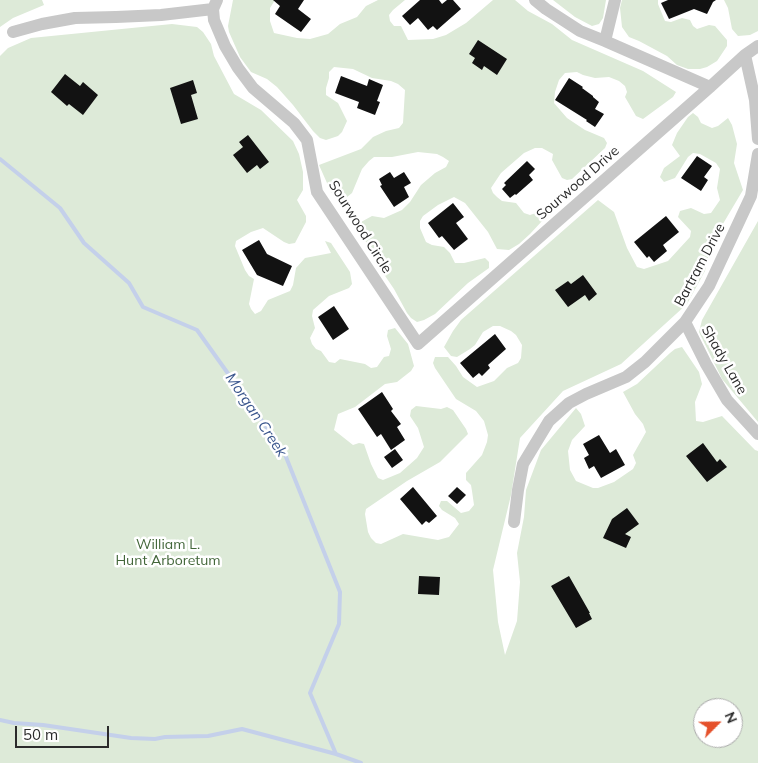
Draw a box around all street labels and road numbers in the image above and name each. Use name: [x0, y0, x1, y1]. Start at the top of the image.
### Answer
street label: Sourwood Drive: [533, 142, 623, 224]
street label: Sourwood Circle: [325, 178, 395, 276]
street label: Bartram Drive: [671, 221, 729, 309]
street label: Shady Lane: [698, 323, 750, 397]

